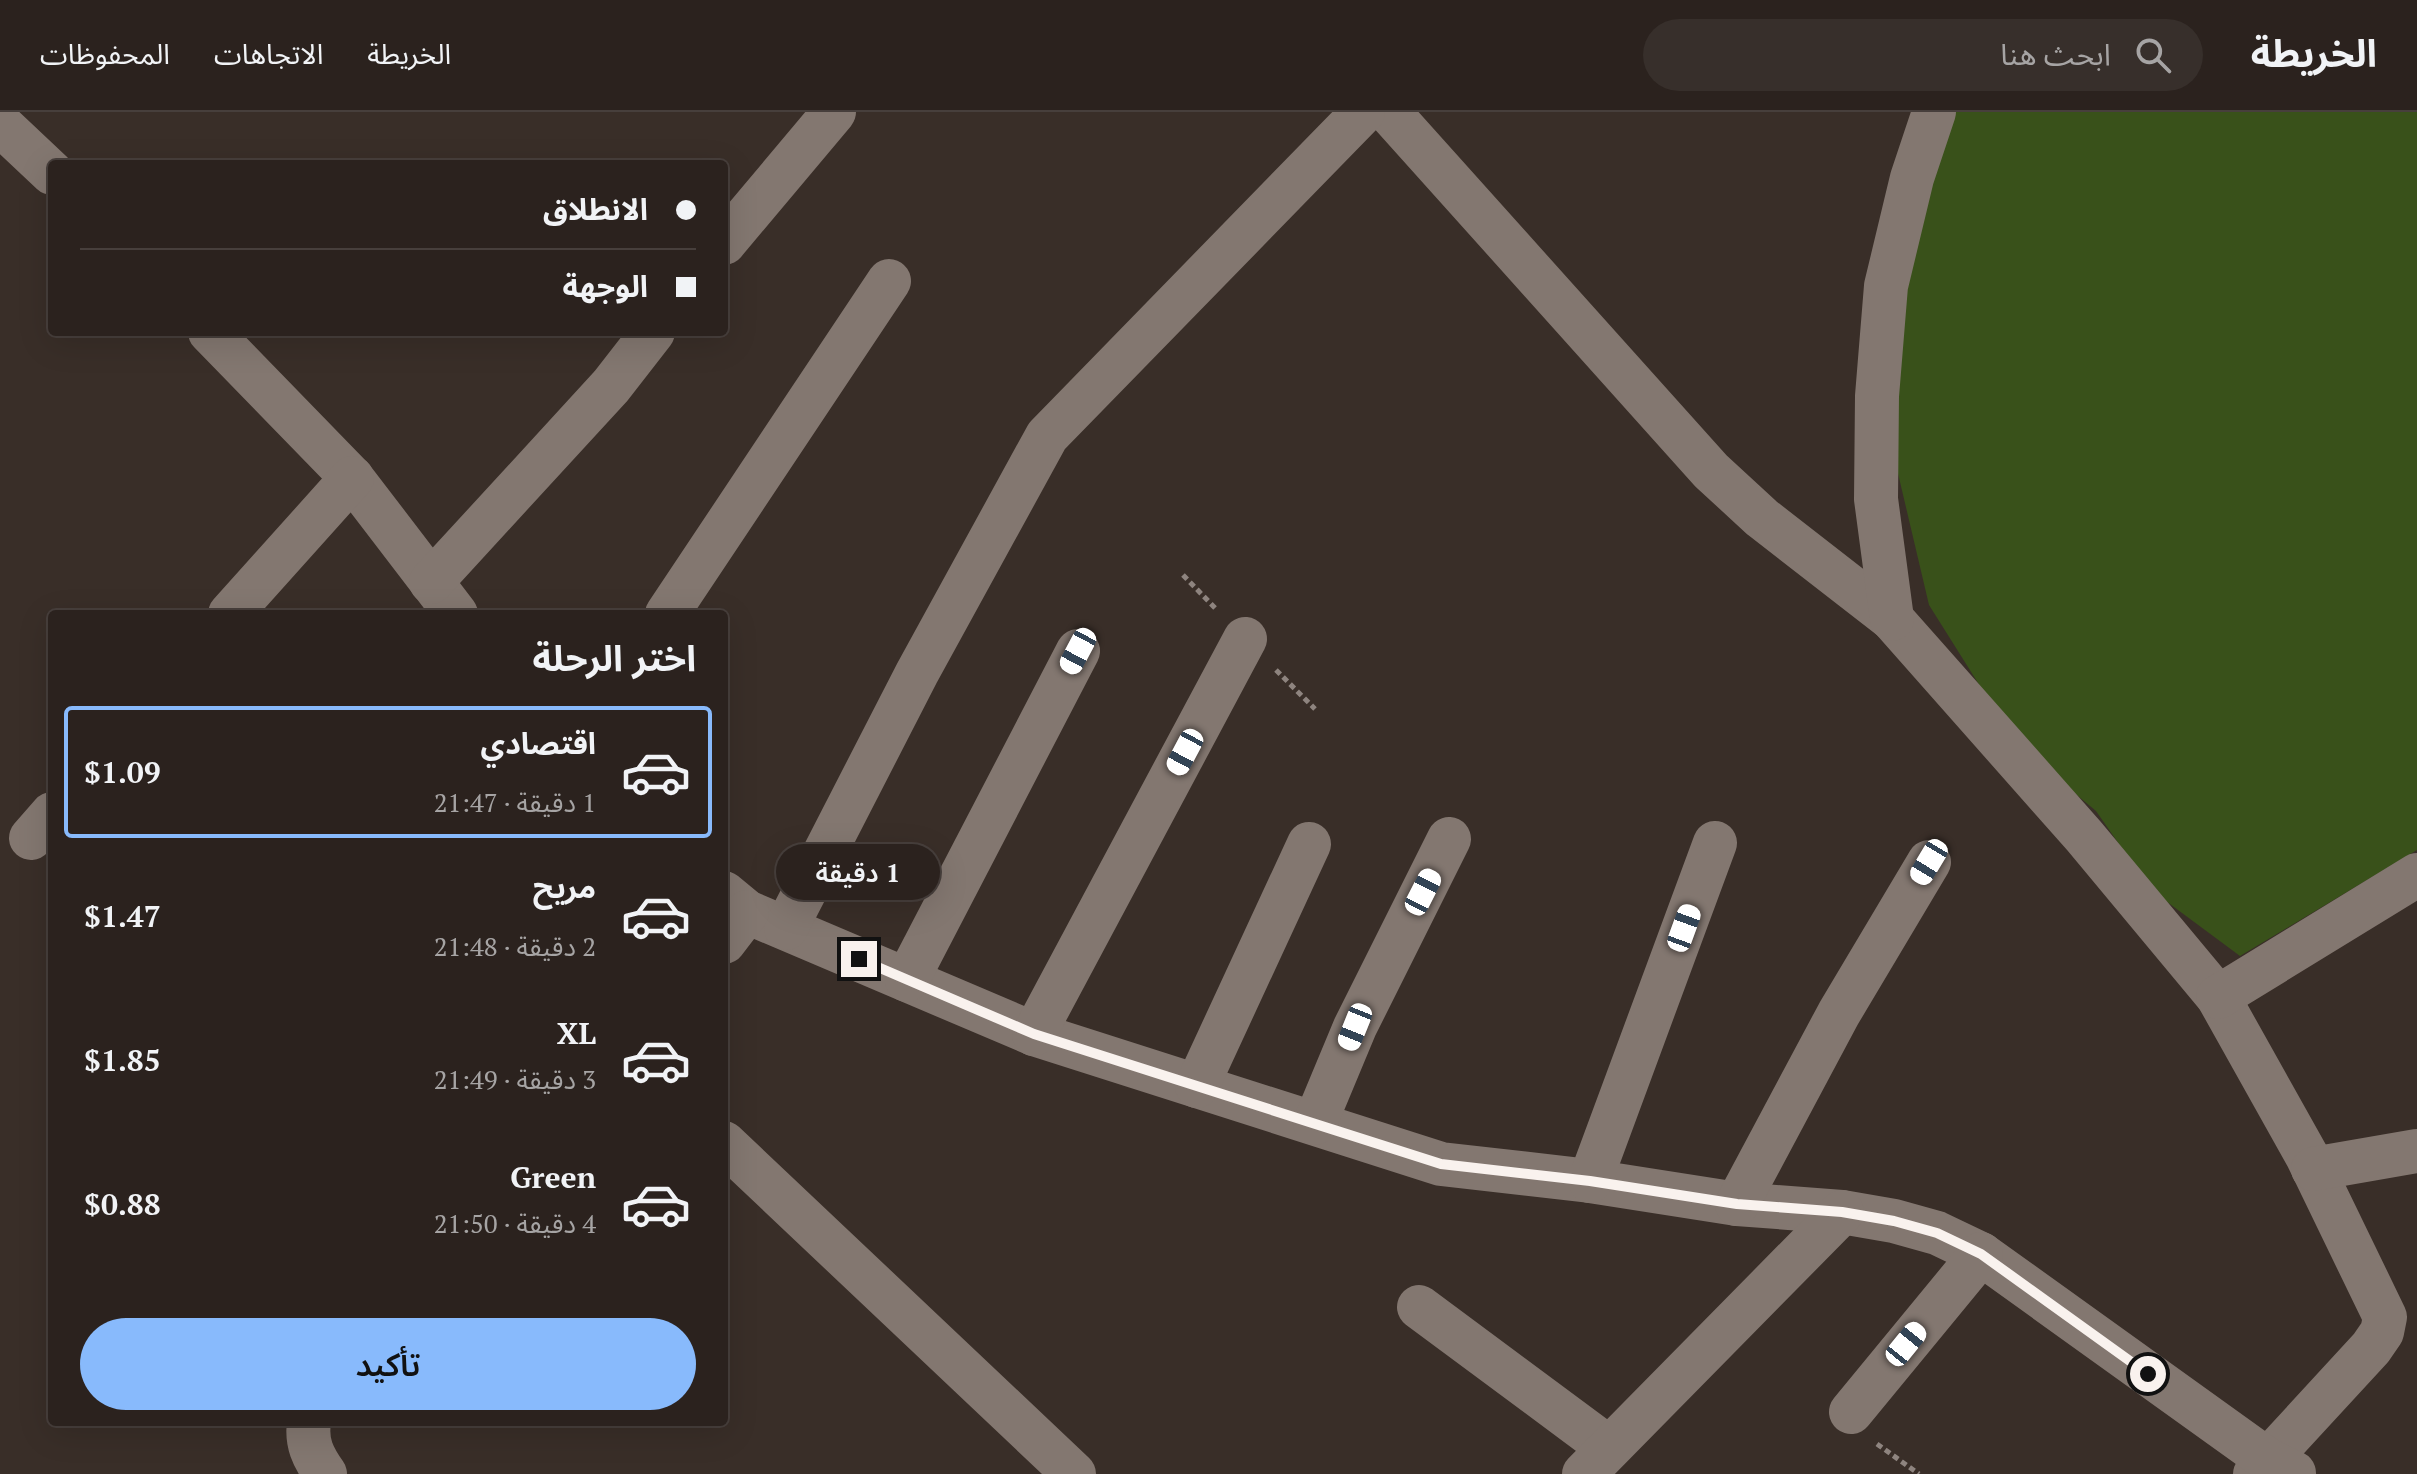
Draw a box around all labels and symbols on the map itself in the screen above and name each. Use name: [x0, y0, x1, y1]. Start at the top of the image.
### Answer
car: [1056, 624, 1100, 678]
car: [1163, 725, 1207, 779]
car: [1906, 835, 1952, 889]
callout: 1 دقيقة: [777, 843, 941, 899]
car: [1401, 865, 1445, 919]
car: [1665, 901, 1703, 955]
route end: [841, 941, 877, 977]
car: [1335, 1000, 1375, 1054]
car: [1882, 1318, 1930, 1370]
route start: [2130, 1356, 2166, 1392]

